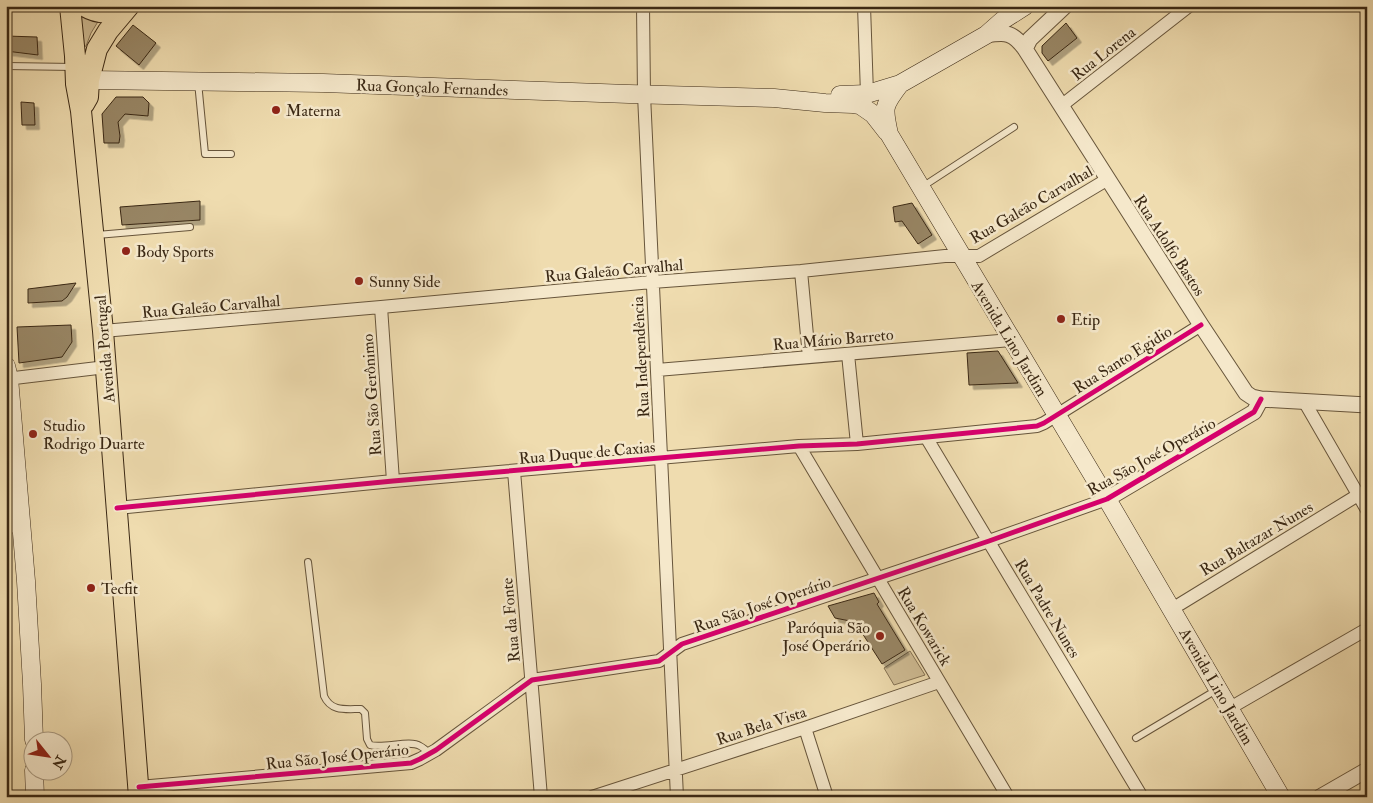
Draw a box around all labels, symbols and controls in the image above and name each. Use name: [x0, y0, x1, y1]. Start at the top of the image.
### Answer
street label: Rua Lorena: [1067, 22, 1140, 85]
street label: Rua Gonçalo Fernandes: [355, 75, 508, 101]
place label: Materna: [286, 101, 341, 121]
marker: Materna: [270, 104, 282, 116]
street label: Rua Galeão Carvalhal: [966, 161, 1097, 248]
street label: Rua Adolfo Bastos: [1129, 191, 1209, 300]
place label: Body Sports: [136, 242, 214, 263]
marker: Body Sports: [120, 245, 132, 257]
street label: Rua Galeão Carvalhal: [544, 255, 684, 287]
place label: Sunny Side: [369, 272, 441, 292]
marker: Sunny Side: [353, 275, 365, 287]
street label: Avenida Lino Jardim: [965, 276, 1052, 401]
street label: Rua Galeão Carvalhal: [141, 291, 281, 323]
street label: Avenida Portugal: [90, 294, 120, 405]
street label: Rua Independência: [628, 295, 655, 418]
place label: Etip: [1071, 310, 1100, 331]
marker: Etip: [1055, 313, 1067, 325]
street label: Rua Santo Egidio: [1069, 321, 1176, 398]
street label: Rua Mário Barreto: [772, 325, 895, 355]
street label: Rua São Gerônimo: [358, 333, 386, 457]
street label: Rua São José Operário: [1084, 413, 1220, 501]
place label: Studio Rodrigo Duarte: [43, 416, 145, 454]
marker: Studio Rodrigo Duarte: [27, 428, 39, 440]
street label: Rua Duque de Caxias: [518, 437, 656, 469]
street label: Rua Baltazar Nunes: [1196, 497, 1317, 581]
street label: Rua Padre Nunes: [1010, 556, 1084, 661]
street label: Rua São José Operário: [691, 572, 834, 639]
street label: Rua da Fonte: [497, 577, 525, 663]
place label: Tecfit: [101, 579, 138, 599]
marker: Tecfit: [85, 582, 97, 594]
street label: Rua Kowarick: [893, 583, 956, 670]
place label: Paróquia São José Operário: [781, 618, 870, 657]
street label: Avenida Lino Jardim: [1173, 624, 1258, 750]
marker: Paróquia São José Operário: [874, 630, 886, 642]
street label: Rua Bela Vista: [714, 702, 809, 750]
north arrow: [22, 730, 72, 780]
street label: Rua São José Operário: [265, 740, 410, 775]
text: N: [48, 752, 70, 772]

